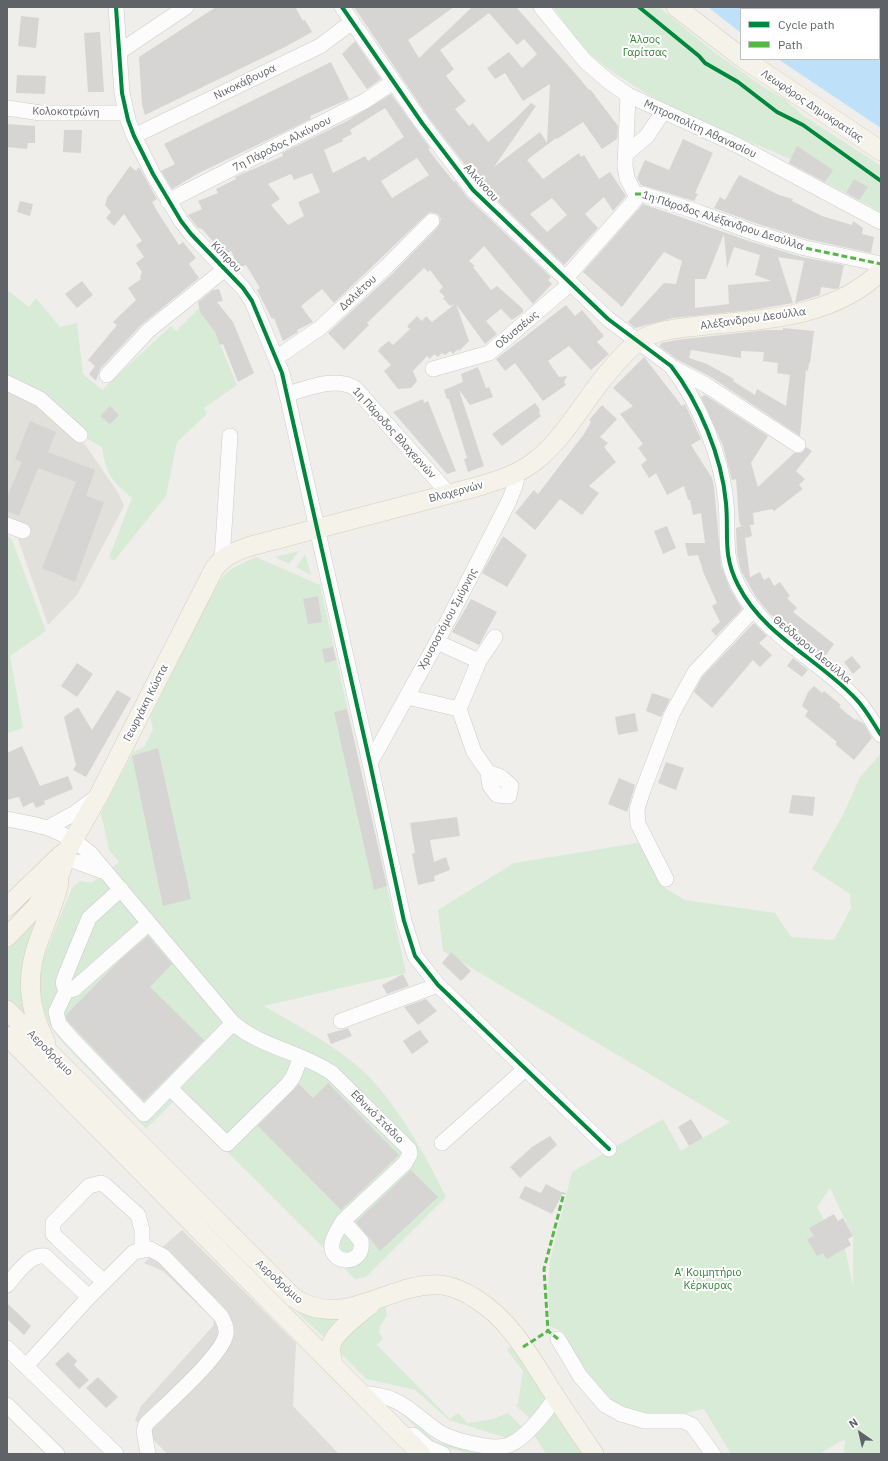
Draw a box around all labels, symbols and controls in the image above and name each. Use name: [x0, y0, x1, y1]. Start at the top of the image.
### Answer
legend: [740, 8, 880, 60]
text: Cycle path: [778, 17, 835, 32]
park label: Άλσος Γαρίτσας: [623, 33, 667, 59]
text: Path: [778, 37, 803, 52]
street label: Νικοκάβουρα: [212, 61, 278, 103]
street label: Λεωφόρος Δημοκρατίας: [758, 67, 866, 145]
street label: Μητροπολίτη Αθανασίου: [642, 97, 758, 161]
street label: Κολοκοτρώνη: [32, 105, 100, 119]
street label: 7η Πάροδος Αλκίνοου: [231, 113, 333, 175]
street label: Αλκίνοου: [461, 162, 501, 204]
street label: 1η Πάροδος Αλέξανδρου Δεσύλλα: [640, 189, 806, 253]
street label: Κύπρου: [208, 239, 244, 275]
street label: Δαλιέτου: [337, 272, 379, 314]
street label: Αλέξανδρου Δεσύλλα: [699, 305, 807, 333]
street label: Οδυσσέως: [493, 308, 541, 352]
street label: 1η Πάροδος Βλαχερνών: [349, 385, 439, 481]
street label: Βλαχερνών: [427, 478, 485, 506]
street label: Χρυσοστόμου Σμύρνης: [416, 566, 480, 672]
street label: Θεόδωρου Δεσύλλα: [770, 613, 854, 687]
street label: Γεωργάκη Κώστα: [121, 662, 171, 744]
street label: Αεροδρόμιο: [24, 1027, 76, 1079]
street label: Εθνικό Στάδιο: [348, 1088, 406, 1146]
street label: Αεροδρόμιο: [253, 1257, 305, 1307]
park label: Α' Κοιμητήριο Κέρκυρας: [674, 1266, 742, 1292]
north arrow: [840, 1413, 880, 1453]
text: N: [846, 1415, 861, 1431]

